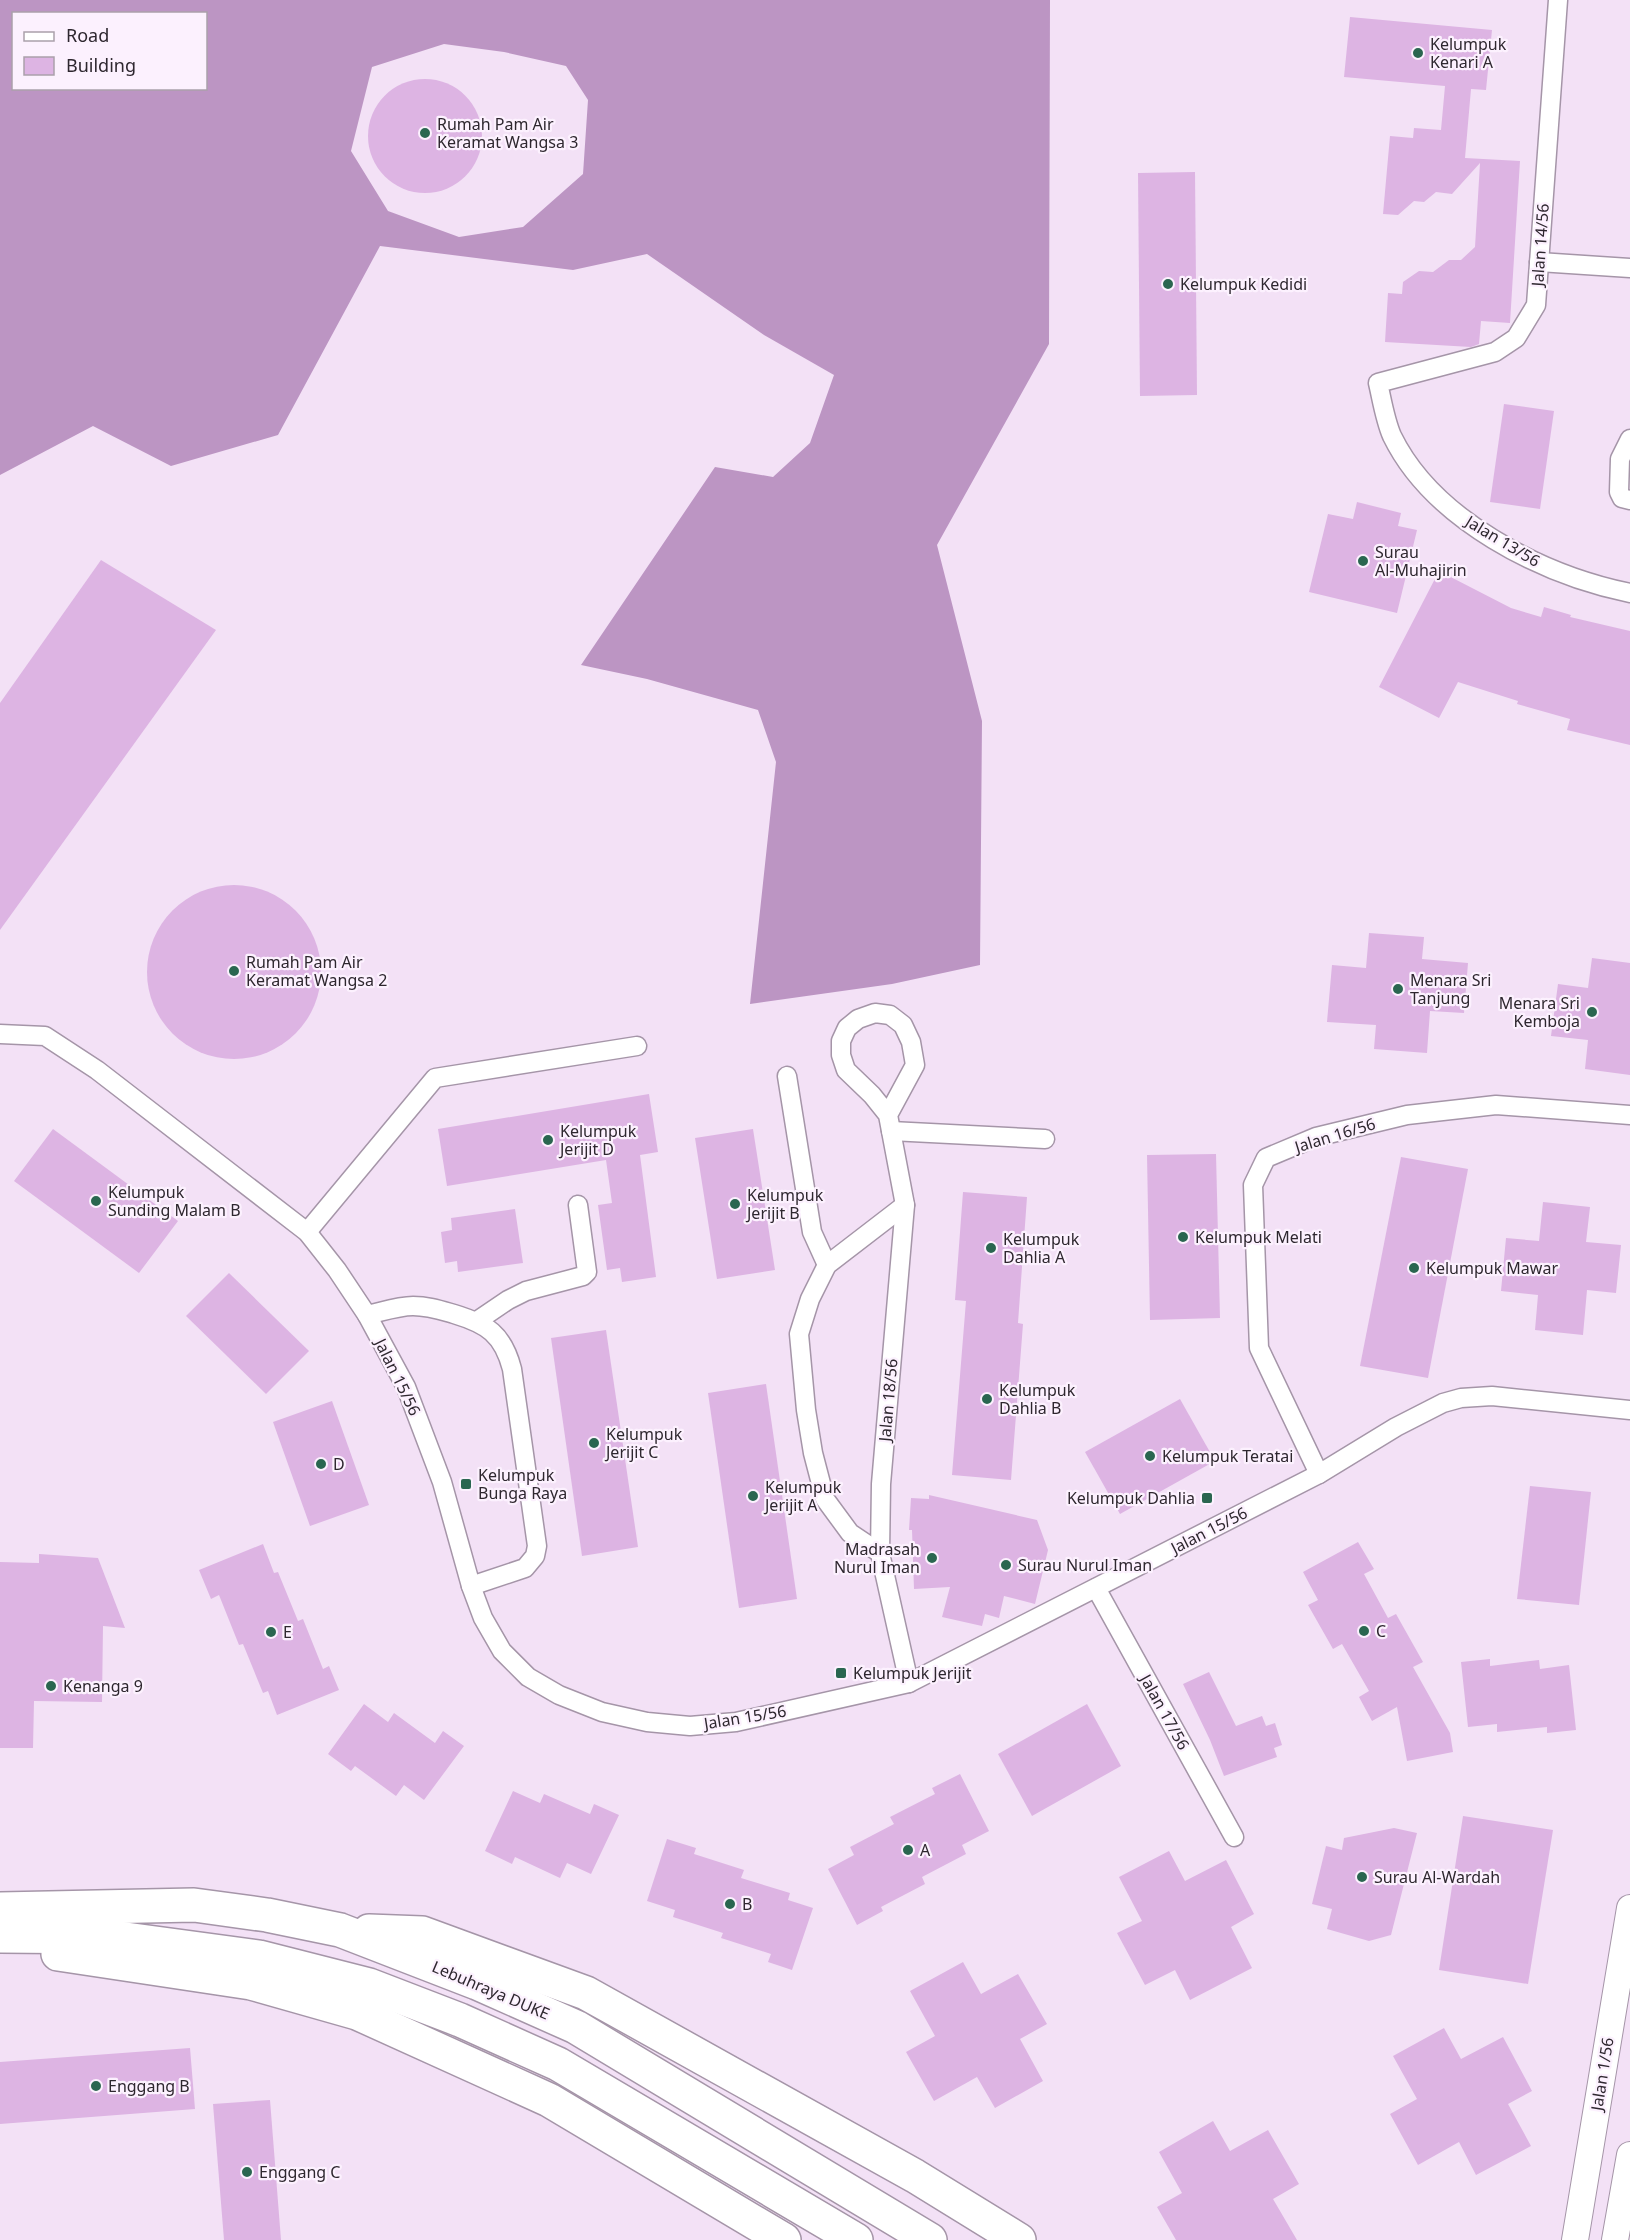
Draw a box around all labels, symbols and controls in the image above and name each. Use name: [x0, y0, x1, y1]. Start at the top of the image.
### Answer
legend: [12, 12, 207, 90]
text: Road: [66, 23, 109, 47]
place label: Kelumpuk Kenari A: [1430, 33, 1507, 73]
marker: Kelumpuk Kenari A: [1411, 46, 1425, 60]
text: Building: [66, 53, 136, 77]
place label: Rumah Pam Air Keramat Wangsa 3: [437, 113, 578, 153]
marker: Rumah Pam Air Keramat Wangsa 3: [418, 126, 432, 140]
street label: Jalan 14/56: [1526, 203, 1554, 289]
place label: Kelumpuk Kedidi: [1180, 273, 1307, 295]
marker: Kelumpuk Kedidi: [1161, 277, 1175, 291]
street label: Jalan 13/56: [1460, 509, 1544, 572]
place label: Surau Al-Muhajirin: [1375, 541, 1467, 581]
marker: Surau Al-Muhajirin: [1356, 554, 1370, 568]
place label: Rumah Pam Air Keramat Wangsa 2: [246, 951, 387, 991]
marker: Rumah Pam Air Keramat Wangsa 2: [227, 964, 241, 978]
place label: Menara Sri Tanjung: [1410, 969, 1491, 1009]
marker: Menara Sri Tanjung: [1391, 982, 1405, 996]
place label: Menara Sri Kemboja: [1499, 992, 1580, 1032]
marker: Menara Sri Kemboja: [1585, 1005, 1599, 1019]
street label: Jalan 16/56: [1290, 1112, 1378, 1158]
place label: Kelumpuk Jerijit D: [558, 1120, 637, 1160]
marker: Kelumpuk Jerijit D: [541, 1133, 555, 1147]
place label: Kelumpuk Sunding Malam B: [108, 1181, 241, 1221]
place label: Kelumpuk Jerijit B: [745, 1184, 824, 1224]
marker: Kelumpuk Sunding Malam B: [89, 1194, 103, 1208]
marker: Kelumpuk Jerijit B: [728, 1197, 742, 1211]
place label: Kelumpuk Melati: [1195, 1226, 1322, 1248]
place label: Kelumpuk Dahlia A: [1003, 1228, 1080, 1268]
marker: Kelumpuk Melati: [1176, 1230, 1190, 1244]
marker: Kelumpuk Dahlia A: [984, 1241, 998, 1255]
place label: Kelumpuk Mawar: [1426, 1257, 1558, 1279]
marker: Kelumpuk Mawar: [1407, 1261, 1421, 1275]
street label: Jalan 15/56: [369, 1333, 426, 1419]
street label: Jalan 18/56: [873, 1358, 903, 1444]
place label: Kelumpuk Dahlia B: [999, 1379, 1076, 1419]
marker: Kelumpuk Dahlia B: [980, 1392, 994, 1406]
place label: Kelumpuk Jerijit C: [604, 1423, 683, 1463]
marker: Kelumpuk Jerijit C: [587, 1436, 601, 1450]
place label: Kelumpuk Teratai: [1162, 1445, 1293, 1467]
marker: Kelumpuk Teratai: [1143, 1449, 1157, 1463]
place label: D: [333, 1453, 345, 1475]
marker: D: [314, 1457, 328, 1471]
place label: Kelumpuk Bunga Raya: [478, 1464, 567, 1504]
place label: Kelumpuk Jerijit A: [763, 1476, 842, 1516]
marker: Kelumpuk Bunga Raya: [459, 1477, 473, 1491]
place label: Kelumpuk Dahlia: [1067, 1487, 1195, 1509]
marker: Kelumpuk Jerijit A: [746, 1489, 760, 1503]
marker: Kelumpuk Dahlia: [1200, 1491, 1214, 1505]
street label: Jalan 15/56: [1165, 1501, 1251, 1560]
place label: Madrasah Nurul Iman: [834, 1538, 920, 1578]
marker: Madrasah Nurul Iman: [925, 1551, 939, 1565]
place label: Surau Nurul Iman: [1018, 1554, 1152, 1576]
marker: Surau Nurul Iman: [999, 1558, 1013, 1572]
place label: C: [1376, 1620, 1386, 1642]
place label: E: [283, 1621, 292, 1643]
marker: C: [1357, 1624, 1371, 1638]
marker: E: [264, 1625, 278, 1639]
place label: Kelumpuk Jerijit: [853, 1662, 972, 1684]
marker: Kelumpuk Jerijit: [834, 1666, 848, 1680]
street label: Jalan 17/56: [1134, 1669, 1195, 1754]
place label: Kenanga 9: [63, 1675, 143, 1697]
marker: Kenanga 9: [44, 1679, 58, 1693]
street label: Jalan 15/56: [700, 1700, 788, 1735]
place label: A: [920, 1839, 931, 1861]
marker: A: [901, 1843, 915, 1857]
place label: Surau Al-Wardah: [1374, 1866, 1500, 1888]
marker: Surau Al-Wardah: [1355, 1870, 1369, 1884]
place label: B: [742, 1893, 752, 1915]
marker: B: [723, 1897, 737, 1911]
street label: Lebuhraya DUKE: [429, 1955, 553, 2025]
street label: Jalan 1/56: [1585, 2036, 1619, 2114]
place label: Enggang B: [108, 2075, 190, 2097]
marker: Enggang B: [89, 2079, 103, 2093]
place label: Enggang C: [259, 2161, 340, 2183]
marker: Enggang C: [240, 2165, 254, 2179]

